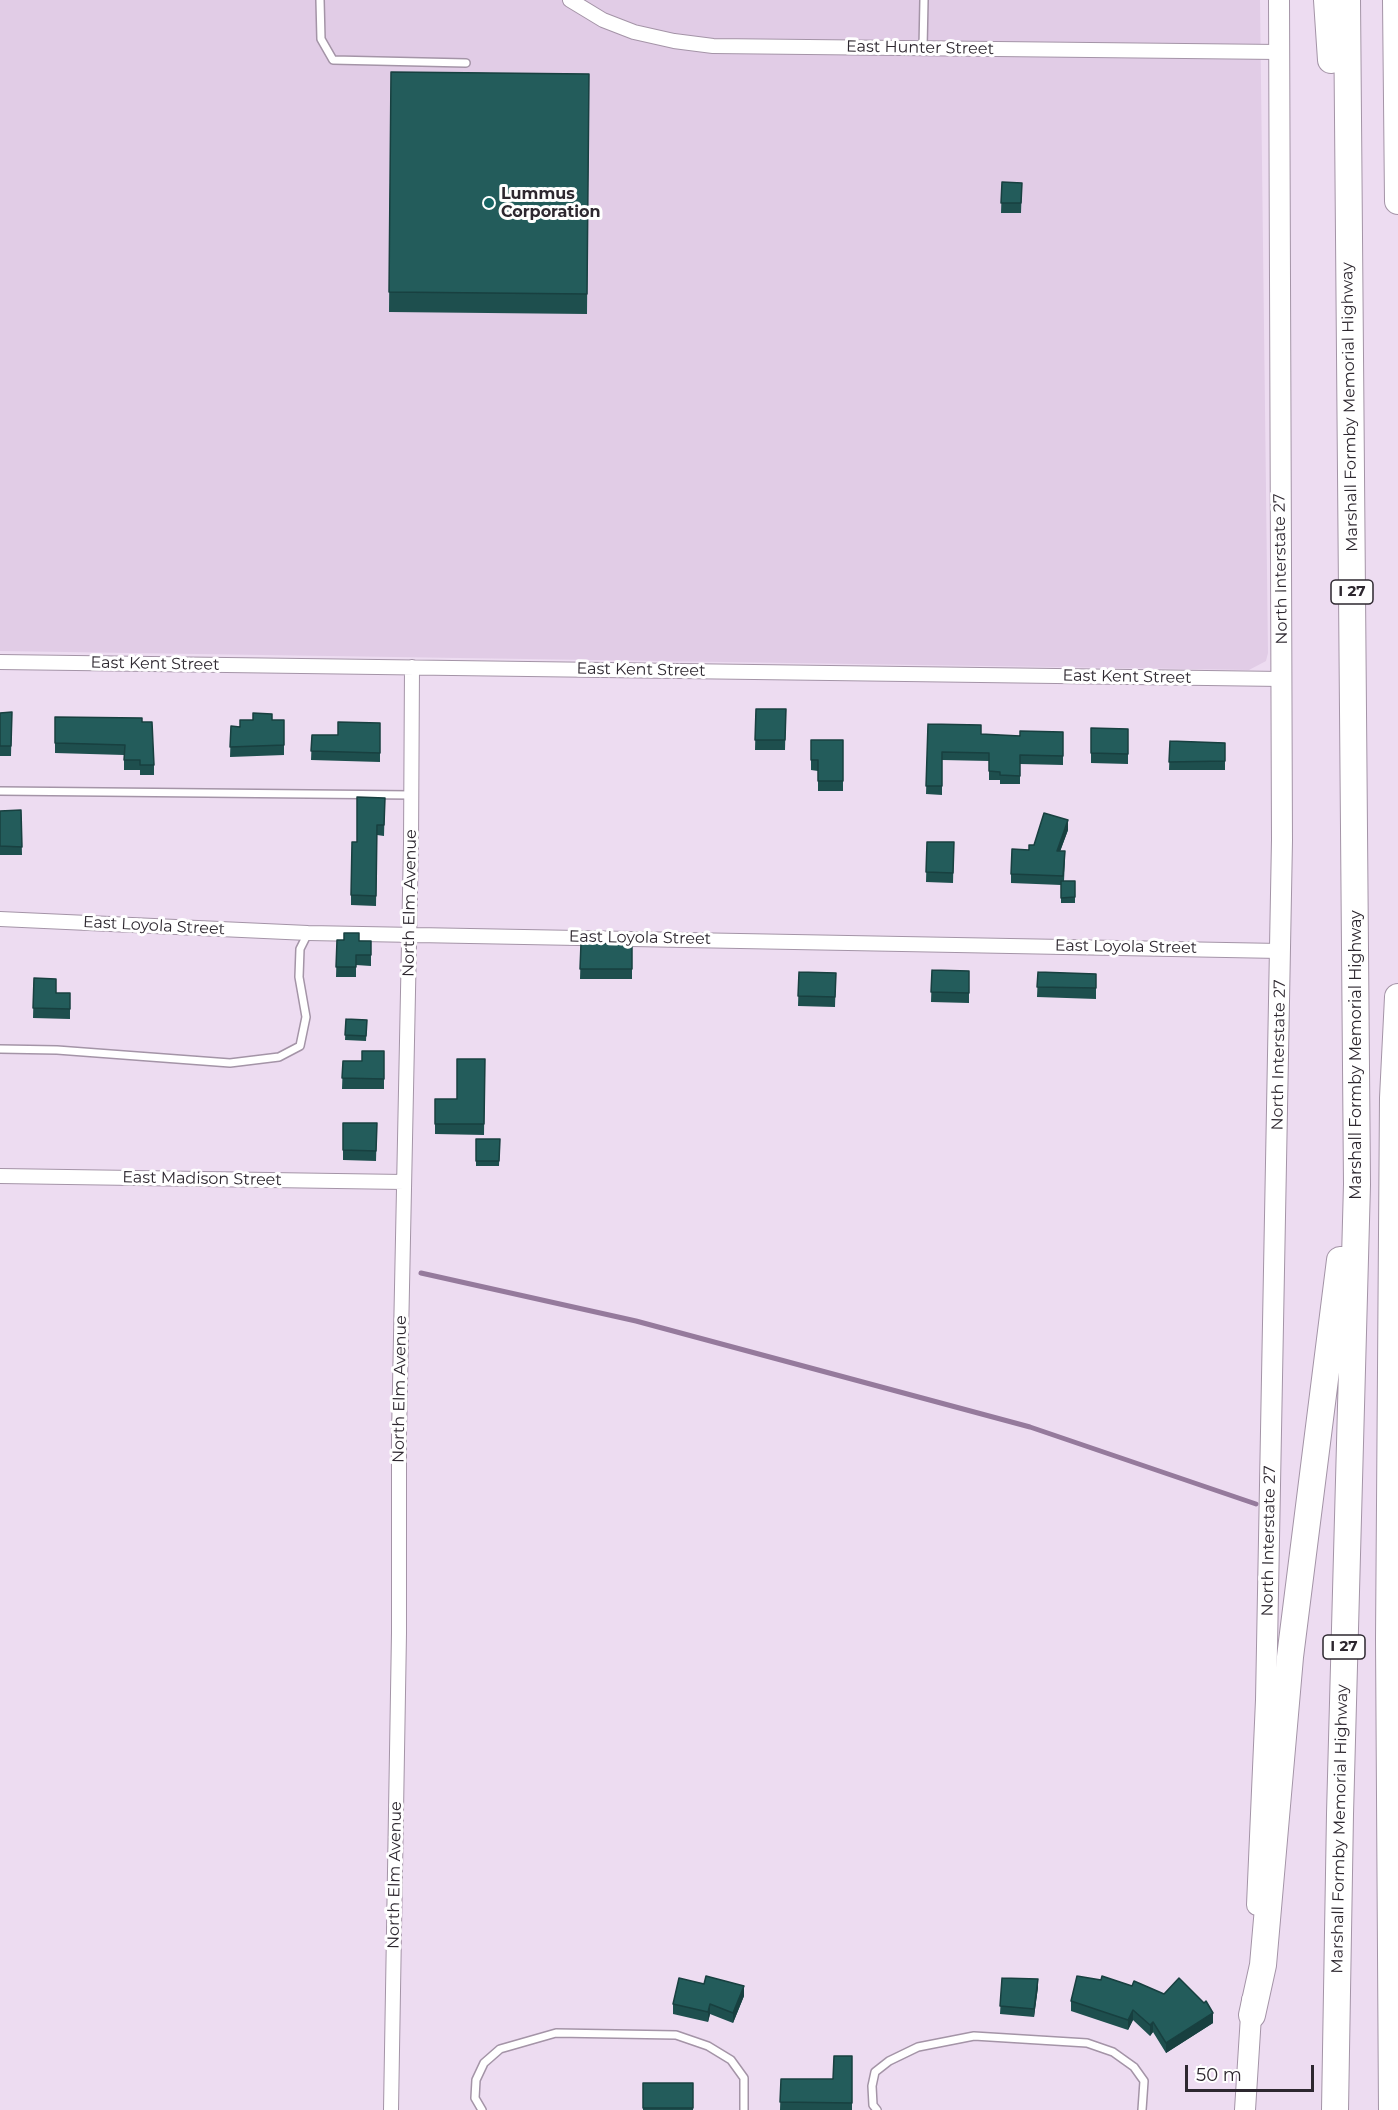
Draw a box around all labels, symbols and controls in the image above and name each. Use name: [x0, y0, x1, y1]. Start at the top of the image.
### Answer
street label: East Hunter Street: [846, 37, 994, 59]
place label: Lummus Corporation: [501, 184, 601, 222]
marker: Lummus Corporation: [482, 196, 496, 210]
street label: Marshall Formby Memorial Highway: [1338, 262, 1362, 552]
street label: North Interstate 27: [1270, 493, 1292, 645]
road number: I 27: [1331, 580, 1373, 604]
street label: East Kent Street: [90, 653, 220, 675]
street label: East Kent Street: [576, 659, 706, 681]
street label: East Kent Street: [1062, 666, 1192, 688]
street label: North Elm Avenue: [399, 829, 421, 977]
street label: Marshall Formby Memorial Highway: [1346, 910, 1366, 1200]
street label: East Loyola Street: [82, 913, 226, 939]
street label: East Loyola Street: [569, 927, 711, 949]
street label: East Loyola Street: [1055, 936, 1197, 958]
street label: North Interstate 27: [1268, 979, 1290, 1131]
street label: East Madison Street: [122, 1168, 282, 1190]
street label: North Elm Avenue: [389, 1315, 411, 1463]
street label: North Interstate 27: [1258, 1465, 1280, 1617]
road number: I 27: [1323, 1635, 1365, 1659]
street label: Marshall Formby Memorial Highway: [1328, 1684, 1352, 1974]
street label: North Elm Avenue: [384, 1801, 406, 1949]
scale bar: [1188, 2053, 1317, 2091]
text: 50 m: [1196, 2064, 1242, 2086]

